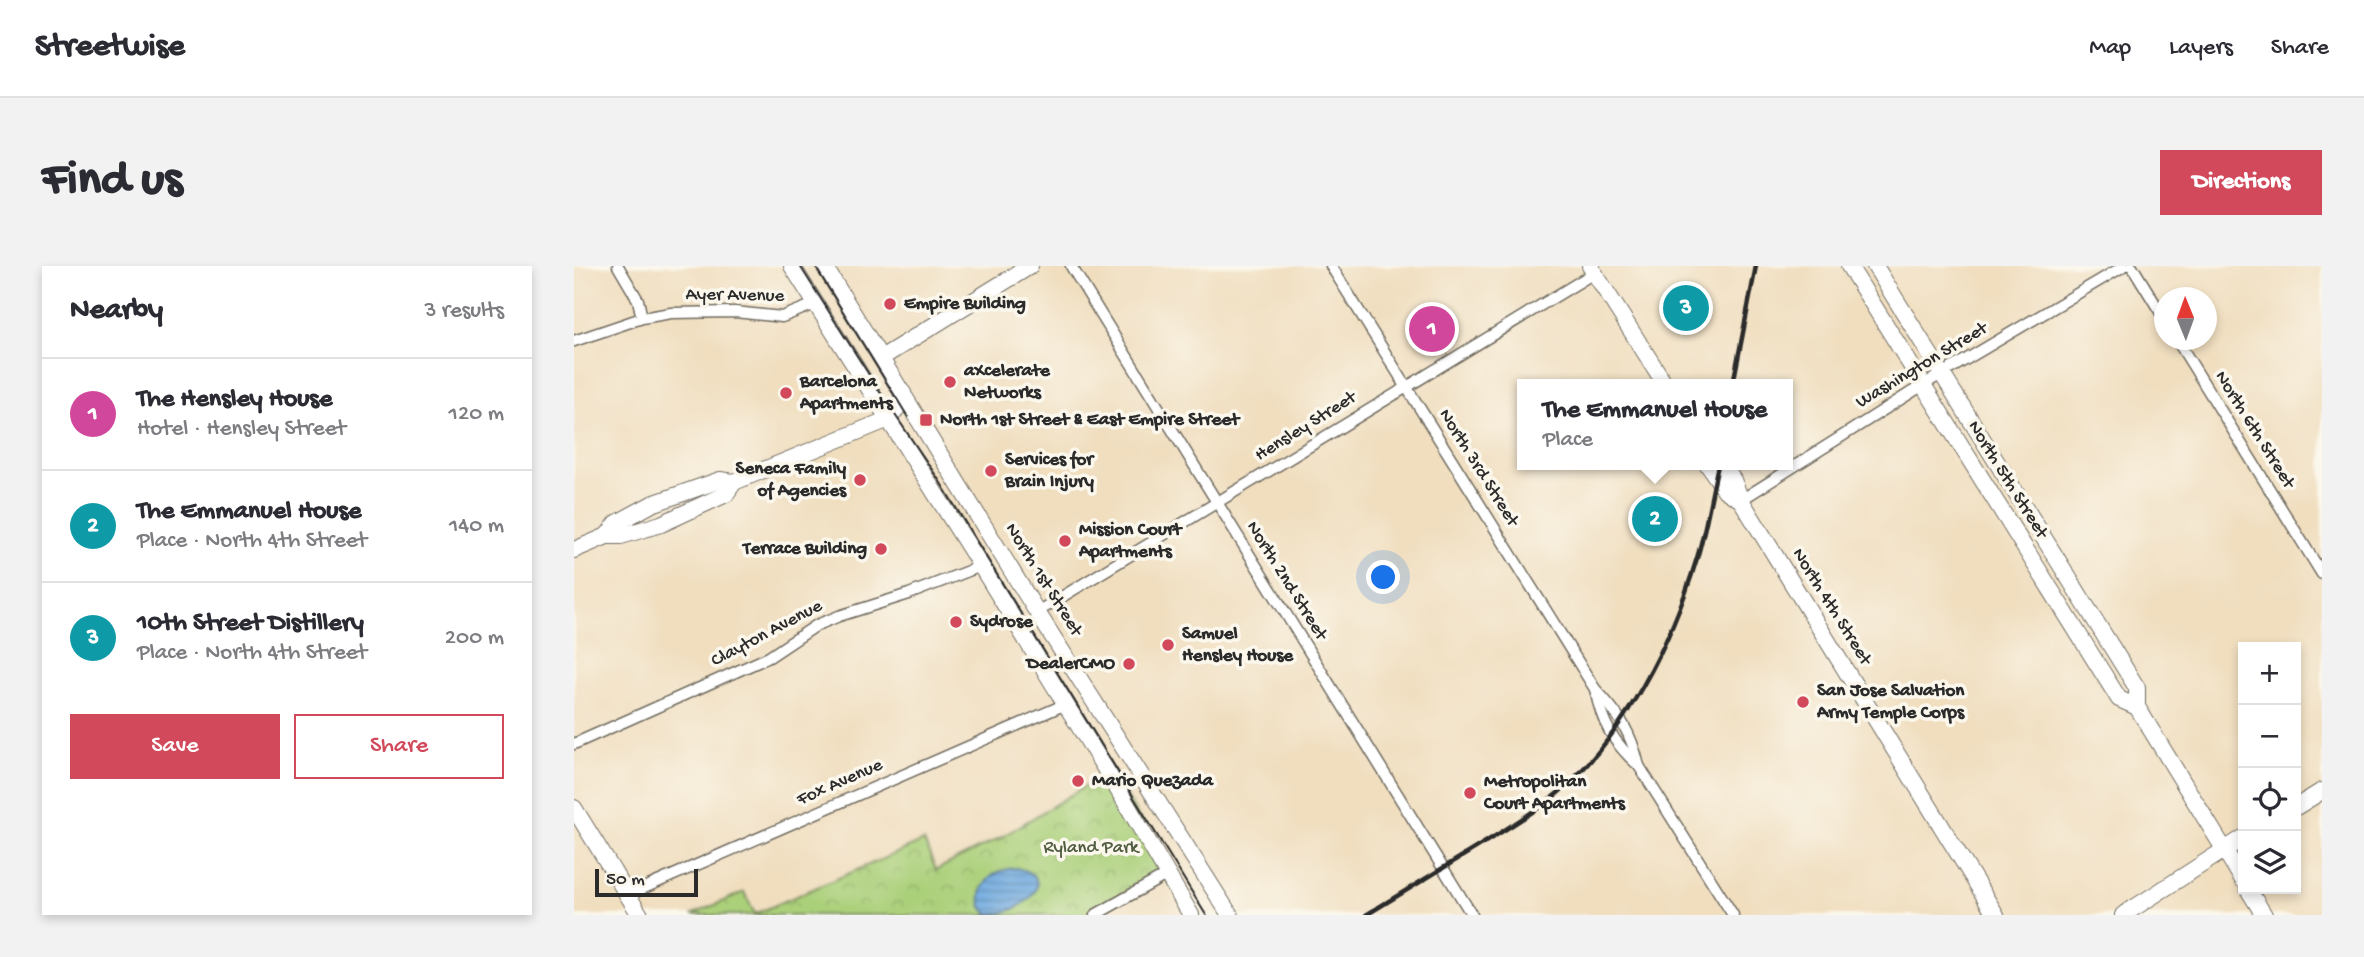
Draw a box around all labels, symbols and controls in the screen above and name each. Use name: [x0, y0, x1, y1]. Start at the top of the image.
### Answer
text: Streetwise: [35, 29, 185, 67]
text: Map: [2089, 34, 2131, 63]
text: Layers: [2169, 34, 2233, 63]
text: Share: [2271, 34, 2329, 63]
button: Directions: [2160, 150, 2322, 215]
text: Find us: [42, 153, 182, 211]
pin: 3: [1663, 282, 1709, 334]
street label: Ayer Avenue: [685, 284, 785, 308]
north arrow: [2154, 287, 2217, 350]
place label: Empire Building: [904, 293, 1026, 316]
text: Nearby: [70, 294, 163, 329]
marker: Empire Building: [882, 296, 898, 312]
text: 3 results: [424, 298, 504, 325]
pin: 1: [1409, 303, 1455, 355]
street label: Washington Street: [1852, 316, 1994, 414]
place label: aXcelerate Networks: [963, 360, 1051, 405]
street label: North 6th Street: [2209, 367, 2300, 495]
place label: Barcelona Apartments: [799, 371, 894, 416]
marker: aXcelerate Networks: [942, 374, 958, 390]
popup: [1517, 379, 1793, 470]
text: The Hensley House: [137, 385, 332, 416]
marker: Barcelona Apartments: [778, 385, 794, 401]
street label: Hensley Street: [1251, 386, 1363, 467]
text: The Emmanuel House: [1543, 396, 1767, 427]
text: 1: [88, 401, 98, 428]
text: 120 m: [449, 401, 504, 428]
street label: North 3rd Street: [1433, 405, 1525, 533]
place label: North 1st Street & East Empire Street: [940, 409, 1241, 432]
marker: North 1st Street & East Empire Street: [918, 412, 934, 428]
text: Hotel · Hensley Street: [137, 416, 346, 443]
street label: North 5th Street: [1962, 417, 2054, 545]
text: Place: [1543, 427, 1593, 454]
place label: Services for Brain Injury: [1004, 449, 1095, 494]
place label: Seneca Family of Agencies: [736, 458, 847, 503]
marker: Services for Brain Injury: [983, 463, 999, 479]
marker: Seneca Family of Agencies: [852, 472, 868, 488]
pin: 2: [1632, 493, 1678, 545]
text: The Emmanuel House: [137, 497, 361, 528]
text: 2: [87, 513, 99, 540]
text: 140 m: [449, 513, 504, 540]
street label: North 2nd Street: [1240, 517, 1333, 647]
street label: North 1st Street: [999, 519, 1088, 643]
place label: Mission Court Apartments: [1078, 519, 1184, 564]
text: Place · North 4th Street: [137, 528, 367, 555]
marker: Mission Court Apartments: [1057, 533, 1073, 549]
place label: Terrace Building: [741, 538, 867, 561]
marker: Terrace Building: [873, 541, 889, 557]
street label: North 4th Street: [1786, 544, 1877, 672]
your location: [1366, 560, 1400, 594]
street label: Clayton Avenue: [707, 595, 827, 673]
text: 10th Street Distillery: [137, 609, 364, 640]
place label: Sydrose: [970, 611, 1034, 634]
marker: Sydrose: [948, 614, 964, 630]
place label: Samuel Hensley House: [1182, 623, 1294, 668]
text: 3: [87, 625, 99, 652]
text: 200 m: [445, 625, 504, 652]
marker: Samuel Hensley House: [1160, 637, 1176, 653]
text: Place · North 4th Street: [137, 640, 367, 667]
map controls: [2238, 642, 2301, 894]
button: +: [2238, 642, 2301, 705]
place label: DealerCMO: [1025, 653, 1116, 676]
marker: DealerCMO: [1121, 656, 1137, 672]
place label: San Jose Salvation Army Temple Corps: [1816, 680, 1965, 725]
marker: San Jose Salvation Army Temple Corps: [1795, 694, 1811, 710]
button: −: [2238, 705, 2301, 768]
button: Save: [70, 714, 280, 779]
button: Share: [294, 714, 504, 779]
street label: Fox Avenue: [793, 754, 887, 812]
button: locate: [2238, 768, 2301, 831]
place label: Mario Quezada: [1092, 770, 1214, 793]
place label: Metropolitan Court Apartments: [1483, 771, 1626, 816]
marker: Mario Quezada: [1070, 773, 1086, 789]
marker: Metropolitan Court Apartments: [1462, 785, 1478, 801]
button: layers: [2238, 831, 2301, 894]
park label: Ryland Park: [1044, 837, 1140, 860]
scale bar: [595, 866, 698, 898]
text: 50 m: [606, 869, 645, 892]

